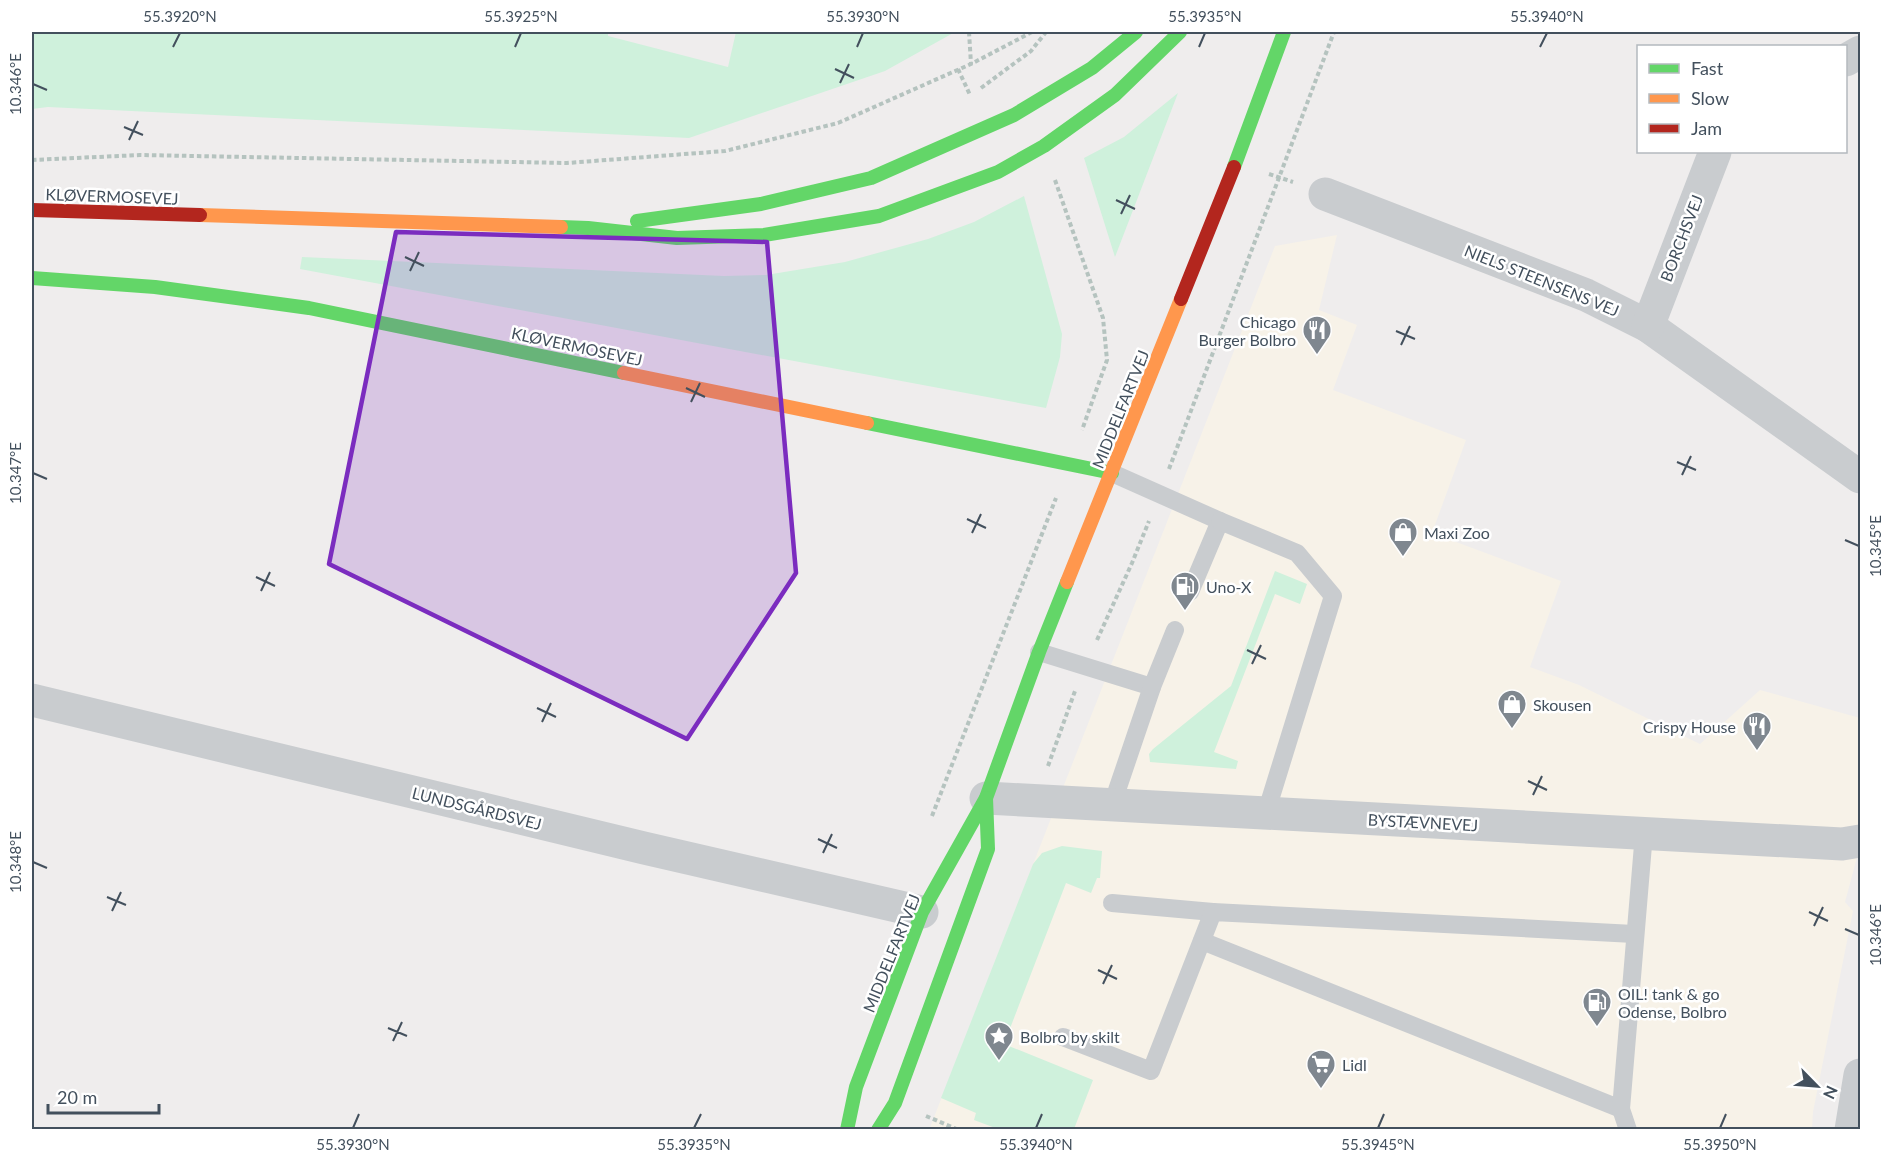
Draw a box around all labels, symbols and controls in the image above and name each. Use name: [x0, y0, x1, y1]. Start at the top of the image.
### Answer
text: 55.3920°N: [143, 7, 217, 25]
text: 55.3925°N: [484, 7, 558, 25]
text: 55.3930°N: [826, 7, 900, 25]
text: 55.3935°N: [1168, 7, 1242, 25]
text: 55.3940°N: [1510, 7, 1584, 25]
legend: [1637, 45, 1847, 153]
text: 10.346°E: [6, 53, 24, 115]
text: Fast: [1691, 57, 1724, 79]
text: Slow: [1691, 87, 1729, 109]
text: Jam: [1691, 117, 1722, 139]
street label: KLØVERMOSEVEJ: [45, 184, 179, 208]
street label: BORCHSVEJ: [1656, 192, 1706, 284]
street label: NIELS STEENSENS VEJ: [1462, 240, 1622, 320]
place label: Chicago Burger Bolbro: [1198, 312, 1296, 349]
restaurant icon: Chicago Burger Bolbro: [1301, 314, 1333, 356]
street label: KLØVERMOSEVEJ: [510, 323, 644, 369]
street label: MIDDELFARTVEJ: [1088, 347, 1152, 471]
text: 10.347°E: [6, 442, 24, 504]
text: 10.345°E: [1866, 515, 1884, 577]
shop icon: Maxi Zoo: [1387, 516, 1419, 558]
place label: Maxi Zoo: [1424, 523, 1490, 542]
fuel station icon: Uno-X: [1169, 570, 1201, 612]
place label: Uno-X: [1206, 577, 1252, 596]
shop icon: Skousen: [1496, 688, 1528, 730]
place label: Skousen: [1533, 695, 1592, 714]
restaurant icon: Crispy House: [1741, 710, 1773, 752]
place label: Crispy House: [1643, 717, 1736, 736]
street label: LUNDSGÅRDSVEJ: [410, 783, 544, 833]
street label: BYSTÆVNEVEJ: [1367, 810, 1479, 834]
text: 10.348°E: [6, 831, 24, 893]
street label: MIDDELFARTVEJ: [859, 891, 923, 1015]
text: 10.346°E: [1866, 904, 1884, 966]
place label: OIL! tank & go Odense, Bolbro: [1618, 984, 1727, 1021]
fuel station icon: OIL! tank & go Odense, Bolbro: [1581, 986, 1613, 1028]
place icon: Bolbro by skilt: [983, 1020, 1015, 1062]
place label: Bolbro by skilt: [1020, 1027, 1120, 1046]
supermarket icon: Lidl: [1305, 1048, 1337, 1090]
place label: Lidl: [1342, 1055, 1367, 1074]
north arrow: [1787, 1056, 1847, 1116]
scale bar: [48, 1077, 159, 1115]
text: N: [1820, 1083, 1842, 1102]
text: 20 m: [57, 1086, 97, 1108]
text: 55.3930°N: [316, 1135, 390, 1153]
text: 55.3935°N: [657, 1135, 731, 1153]
text: 55.3940°N: [999, 1135, 1073, 1153]
text: 55.3945°N: [1341, 1135, 1415, 1153]
text: 55.3950°N: [1683, 1135, 1757, 1153]

